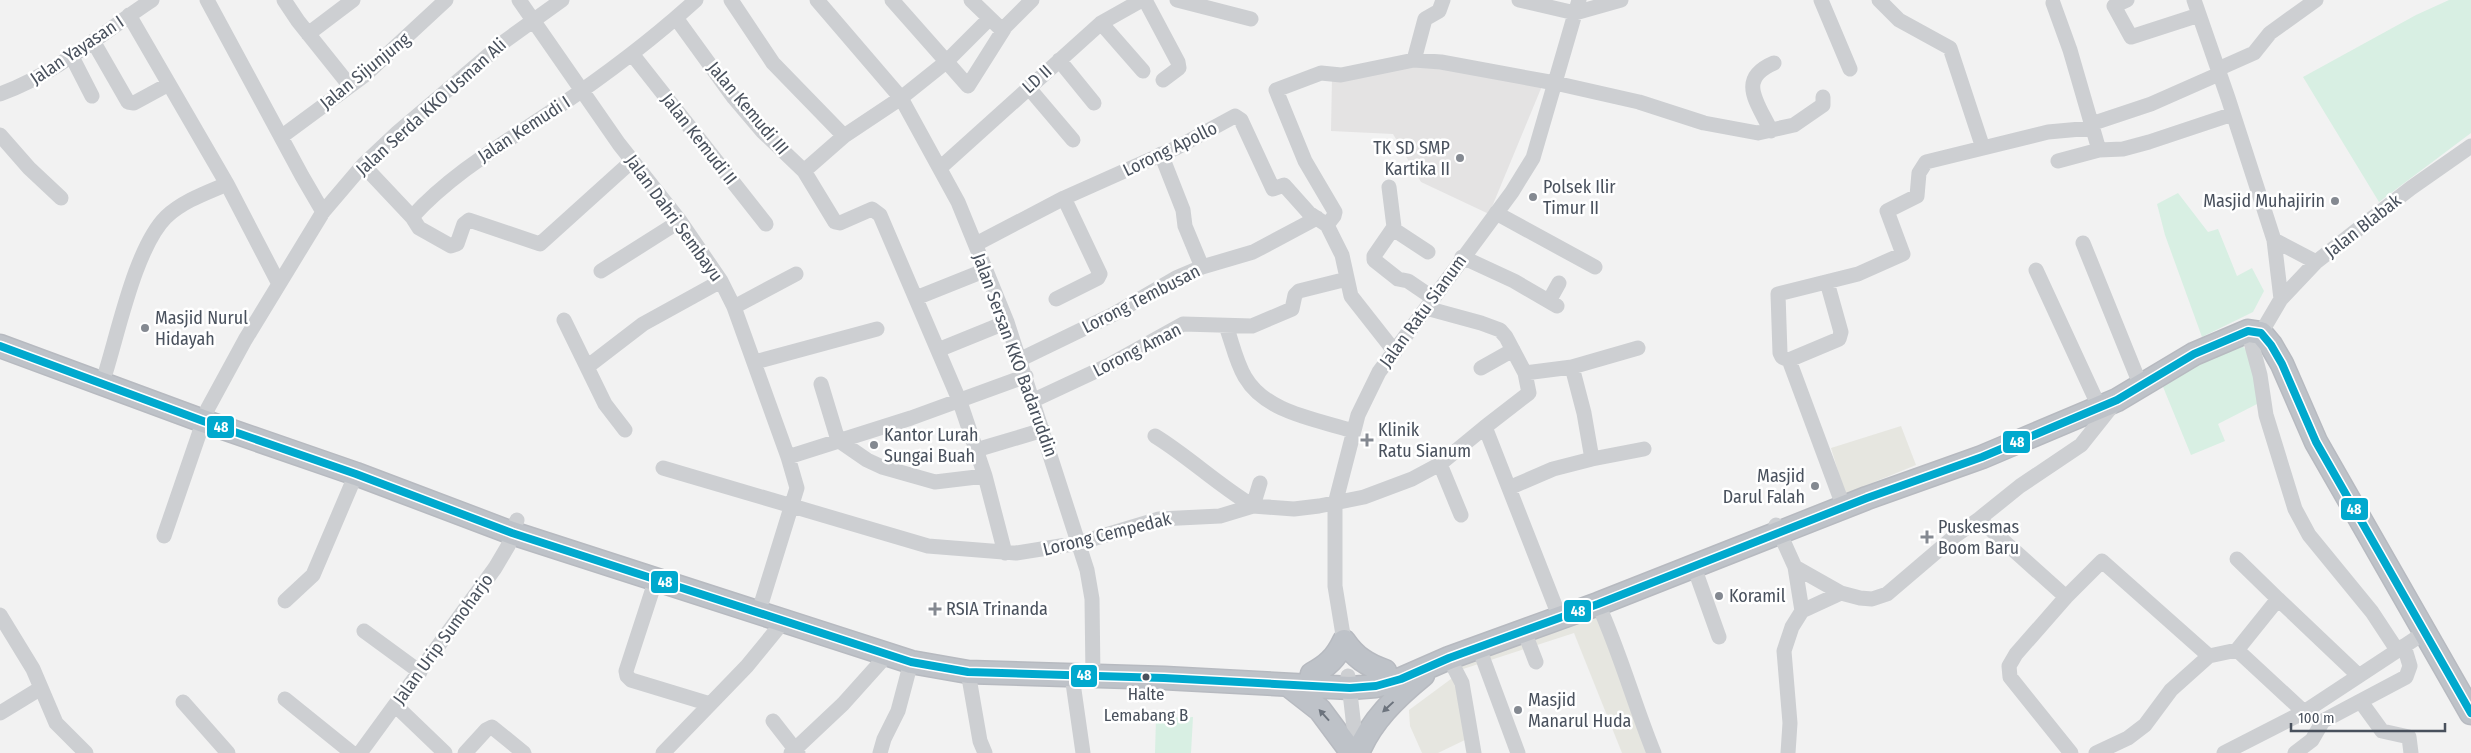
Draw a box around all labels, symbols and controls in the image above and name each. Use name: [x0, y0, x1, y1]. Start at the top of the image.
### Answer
street label: Jalan Yayasan I: [26, 11, 128, 89]
street label: Jalan Sijunjung: [316, 28, 415, 114]
street label: Jalan Serda KKO Usman Ali: [351, 34, 511, 180]
street label: Jalan Kemudi III: [703, 57, 793, 159]
street label: LD II: [1018, 60, 1056, 98]
street label: Jalan Kemudi II: [656, 89, 742, 189]
street label: Jalan Kemudi I: [474, 91, 574, 167]
street label: Lorong Apollo: [1119, 117, 1221, 181]
place label: TK SD SMP Kartika II: [1373, 137, 1450, 180]
street label: Jalan Dahri Sembayu: [621, 150, 727, 286]
marker: TK SD SMP Kartika II: [1454, 152, 1466, 164]
place label: Polsek Ilir Timur II: [1543, 176, 1616, 219]
street label: Jalan Blabak: [2320, 189, 2406, 263]
place label: Masjid Muhajirin: [2203, 190, 2325, 212]
marker: Polsek Ilir Timur II: [1527, 191, 1539, 203]
marker: Masjid Muhajirin: [2329, 195, 2341, 207]
street label: Jalan Sersan KKO Badaruddin: [968, 250, 1062, 460]
street label: Jalan Ratu Sianum: [1375, 250, 1471, 372]
street label: Lorong Tembusan: [1078, 260, 1204, 338]
place label: Masjid Nurul Hidayah: [155, 307, 248, 350]
street label: Lorong Aman: [1089, 318, 1185, 382]
marker: Masjid Nurul Hidayah: [139, 322, 151, 334]
line badge: 48: [206, 415, 235, 439]
text: 48: [214, 419, 229, 436]
place label: Klinik Ratu Sianum: [1378, 419, 1471, 462]
place label: Kantor Lurah Sungai Buah: [884, 424, 978, 467]
line badge: 48: [2002, 430, 2031, 454]
marker: Klinik Ratu Sianum: [1360, 433, 1374, 447]
text: 48: [2010, 434, 2025, 451]
marker: Kantor Lurah Sungai Buah: [868, 439, 880, 451]
place label: Masjid Darul Falah: [1723, 465, 1805, 508]
marker: Masjid Darul Falah: [1809, 480, 1821, 492]
line badge: 48: [2340, 497, 2369, 521]
text: 48: [2347, 501, 2362, 518]
street label: Lorong Cempedak: [1041, 507, 1174, 561]
place label: Puskesmas Boom Baru: [1938, 516, 2019, 559]
marker: Puskesmas Boom Baru: [1920, 530, 1934, 544]
street label: Jalan Urip Sumoharjo: [388, 569, 498, 709]
line badge: 48: [650, 570, 679, 594]
text: 48: [658, 574, 673, 591]
place label: Koramil: [1729, 585, 1786, 607]
marker: Koramil: [1713, 590, 1725, 602]
place label: RSIA Trinanda: [946, 598, 1048, 620]
line badge: 48: [1563, 599, 1592, 623]
marker: RSIA Trinanda: [928, 602, 942, 616]
text: 48: [1571, 603, 1586, 620]
line badge: 48: [1070, 664, 1098, 688]
text: 48: [1077, 667, 1092, 684]
marker: Halte Lemabang B: [1141, 672, 1151, 682]
place label: Halte Lemabang B: [1104, 684, 1188, 726]
place label: Masjid Manarul Huda: [1528, 689, 1632, 732]
scale bar: [2291, 700, 2445, 732]
one-way arrow: [1383, 701, 1395, 713]
marker: Masjid Manarul Huda: [1512, 704, 1524, 716]
text: 100 m: [2298, 709, 2335, 727]
one-way arrow: [1318, 710, 1330, 722]

